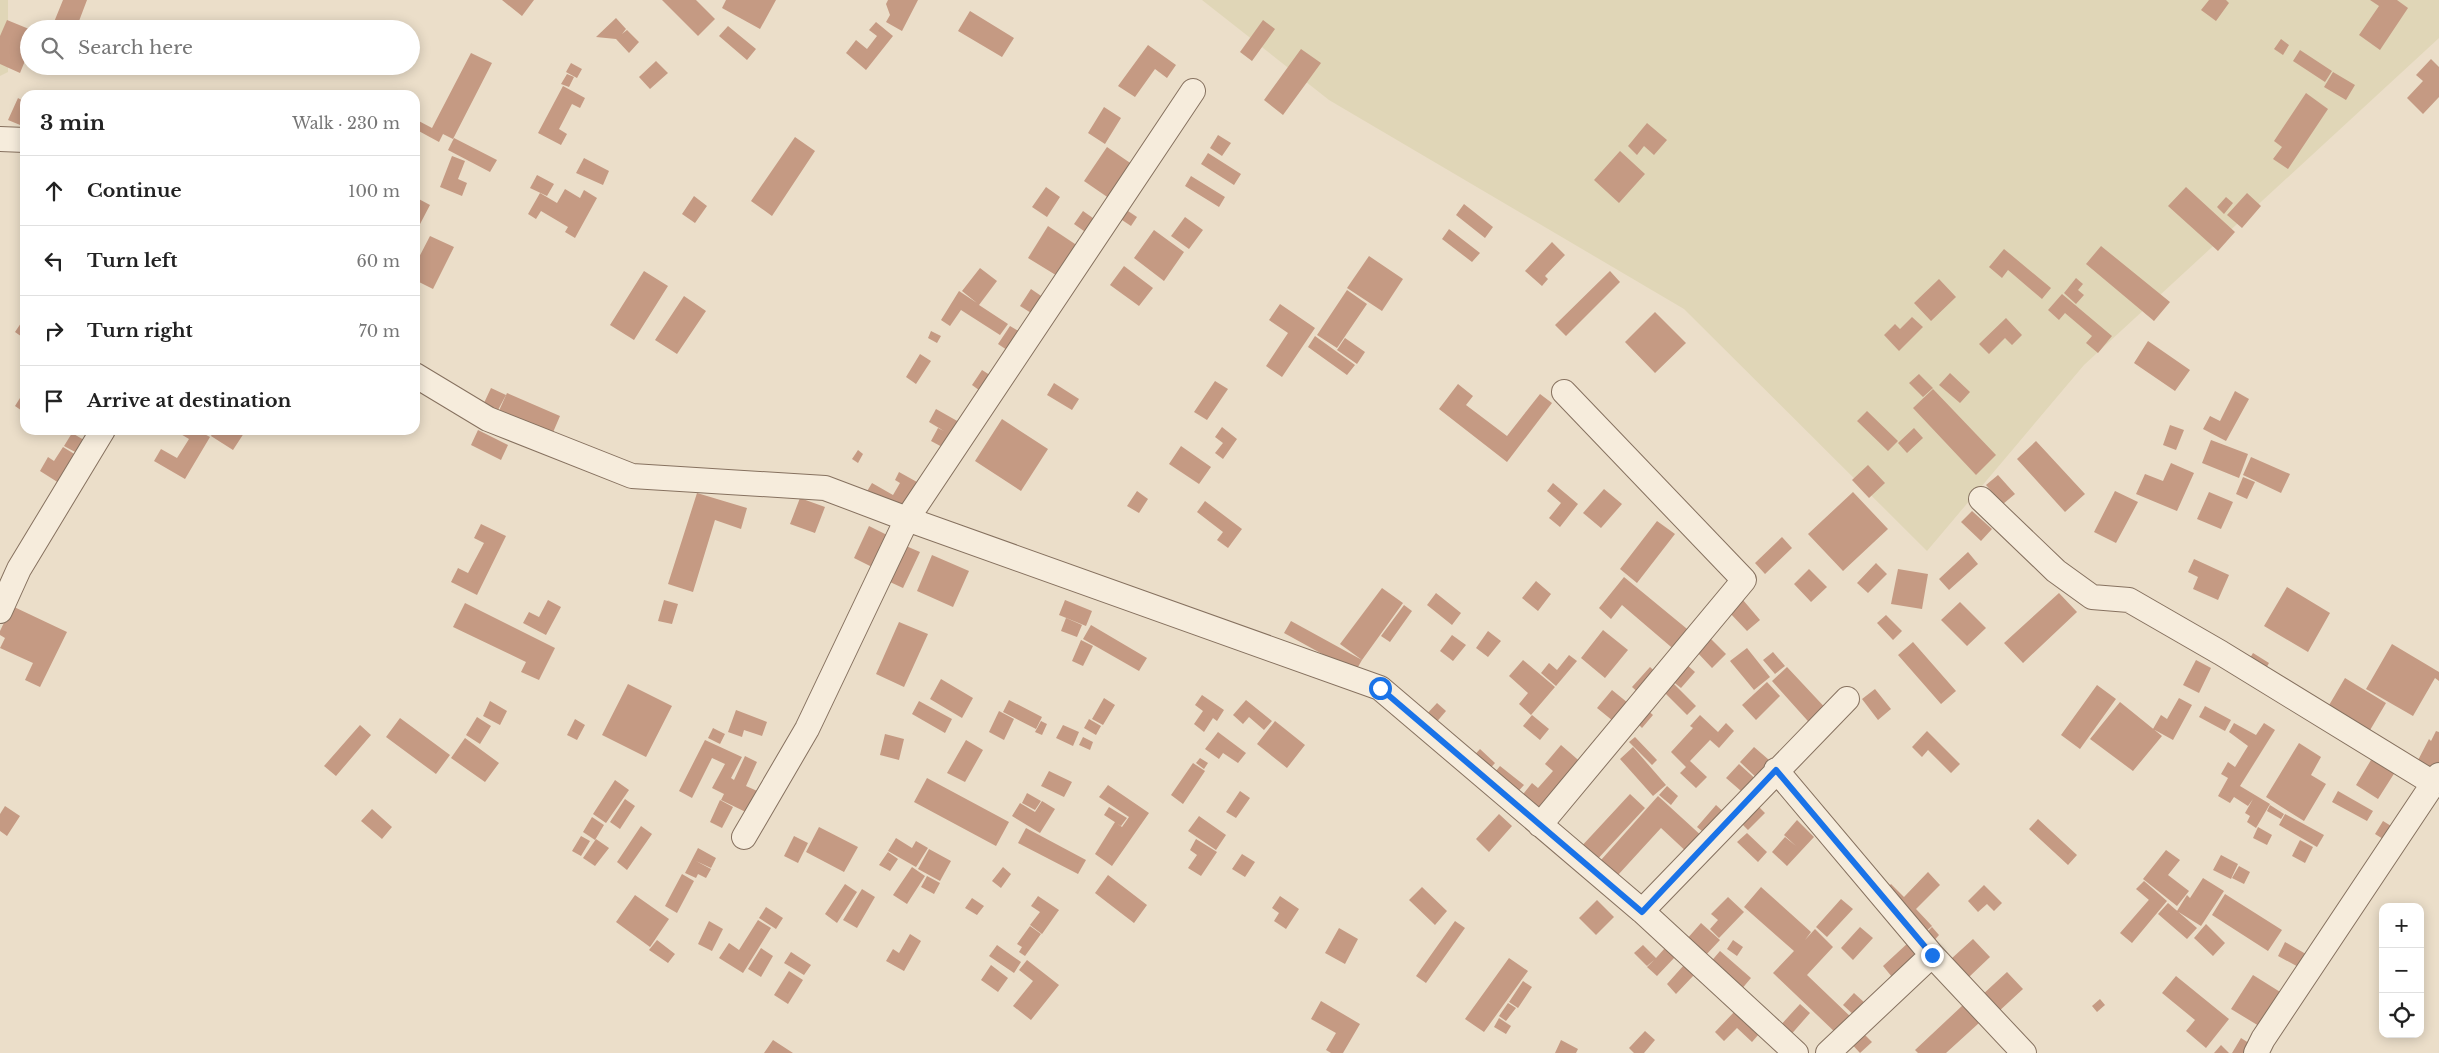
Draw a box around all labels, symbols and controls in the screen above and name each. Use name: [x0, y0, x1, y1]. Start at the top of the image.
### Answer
search box: [20, 20, 420, 75]
icon: search: [38, 34, 66, 62]
text: Search here: [78, 36, 193, 59]
text: 3 min: [40, 110, 105, 136]
text: Walk · 230 m: [292, 113, 400, 133]
icon: ahead: [40, 177, 68, 205]
text: Continue: [87, 179, 182, 202]
text: 100 m: [348, 181, 400, 201]
icon: left: [40, 247, 68, 275]
text: Turn left: [87, 249, 178, 272]
text: 60 m: [357, 251, 400, 271]
icon: right: [40, 317, 68, 345]
text: Turn right: [87, 319, 193, 342]
text: 70 m: [359, 321, 400, 341]
icon: arrive: [40, 387, 68, 415]
text: Arrive at destination: [87, 389, 291, 412]
route start: [1369, 677, 1392, 700]
map controls: [2379, 903, 2424, 1038]
button: +: [2379, 903, 2424, 948]
route end: [1921, 944, 1944, 967]
button: −: [2379, 948, 2424, 993]
button: locate: [2379, 993, 2424, 1038]

